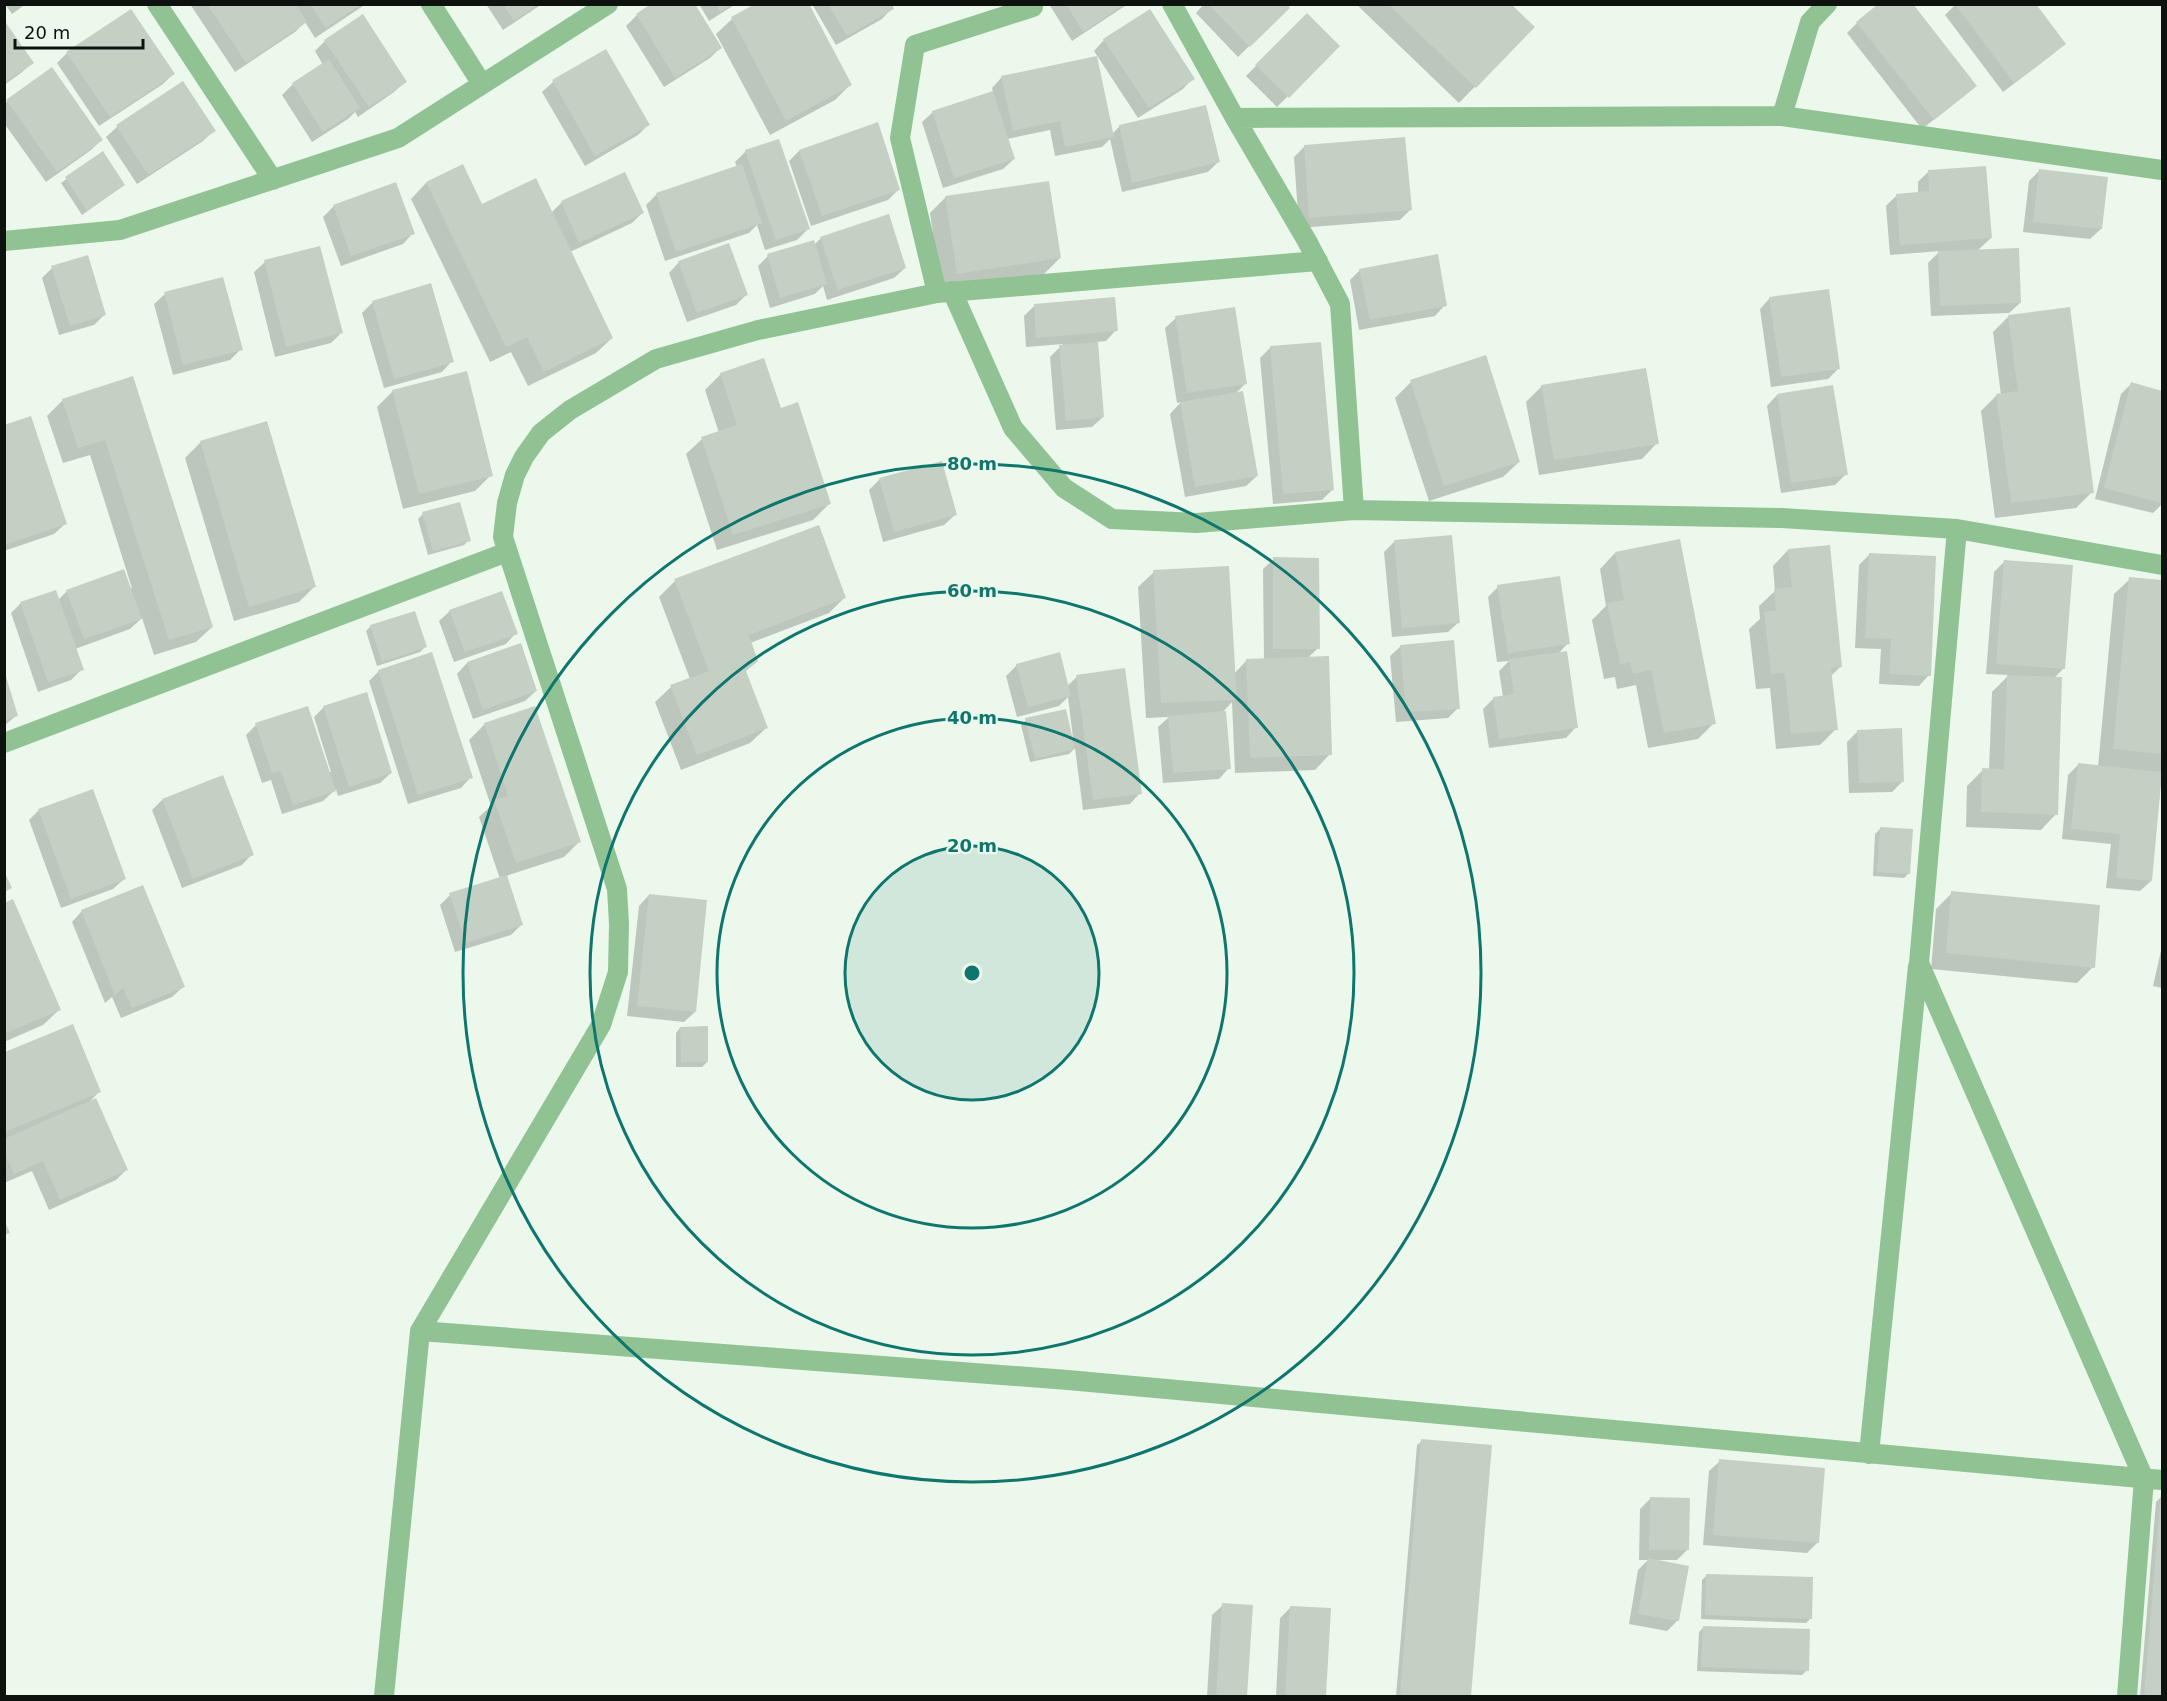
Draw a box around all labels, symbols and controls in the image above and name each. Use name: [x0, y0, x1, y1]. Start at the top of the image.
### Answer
scale bar: [15, 12, 142, 50]
text: 20 m: [24, 22, 70, 43]
text: 80 m: [947, 453, 997, 474]
text: 60 m: [947, 580, 997, 601]
text: 40 m: [947, 707, 997, 728]
text: 20 m: [947, 835, 997, 856]
centre of rings: [962, 963, 982, 983]

